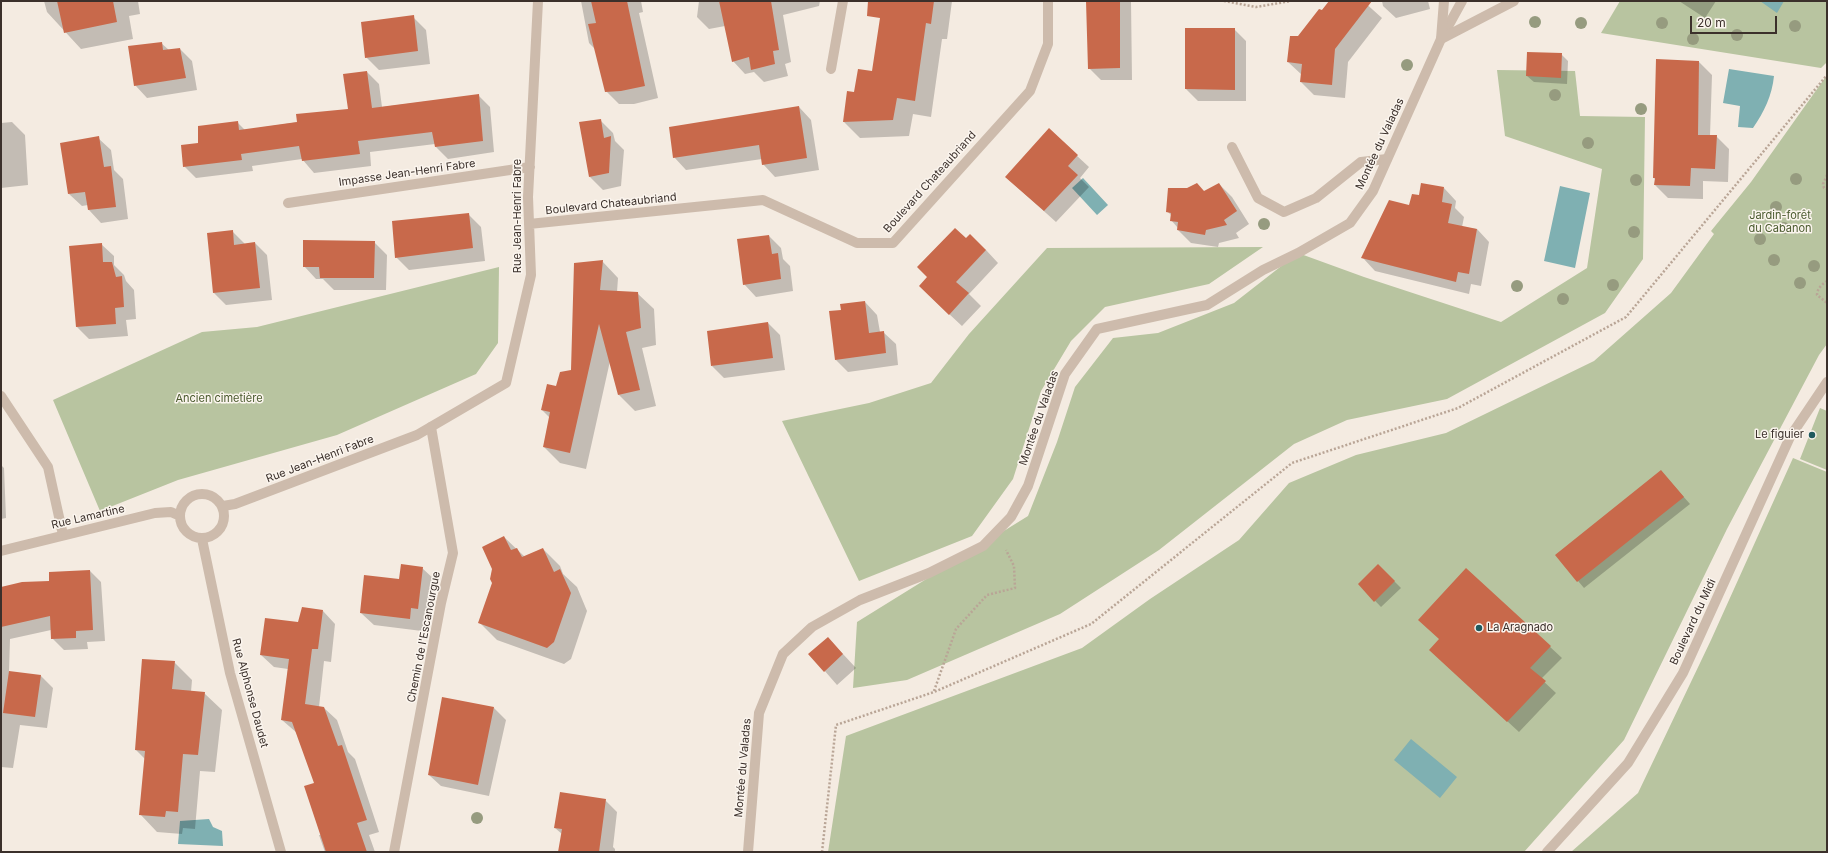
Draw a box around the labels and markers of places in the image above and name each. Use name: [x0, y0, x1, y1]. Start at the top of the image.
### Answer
place label: Le figuier: [1755, 428, 1804, 442]
marker: Le figuier: [1807, 430, 1817, 440]
place label: La Aragnado: [1487, 621, 1553, 635]
marker: La Aragnado: [1474, 623, 1484, 633]

